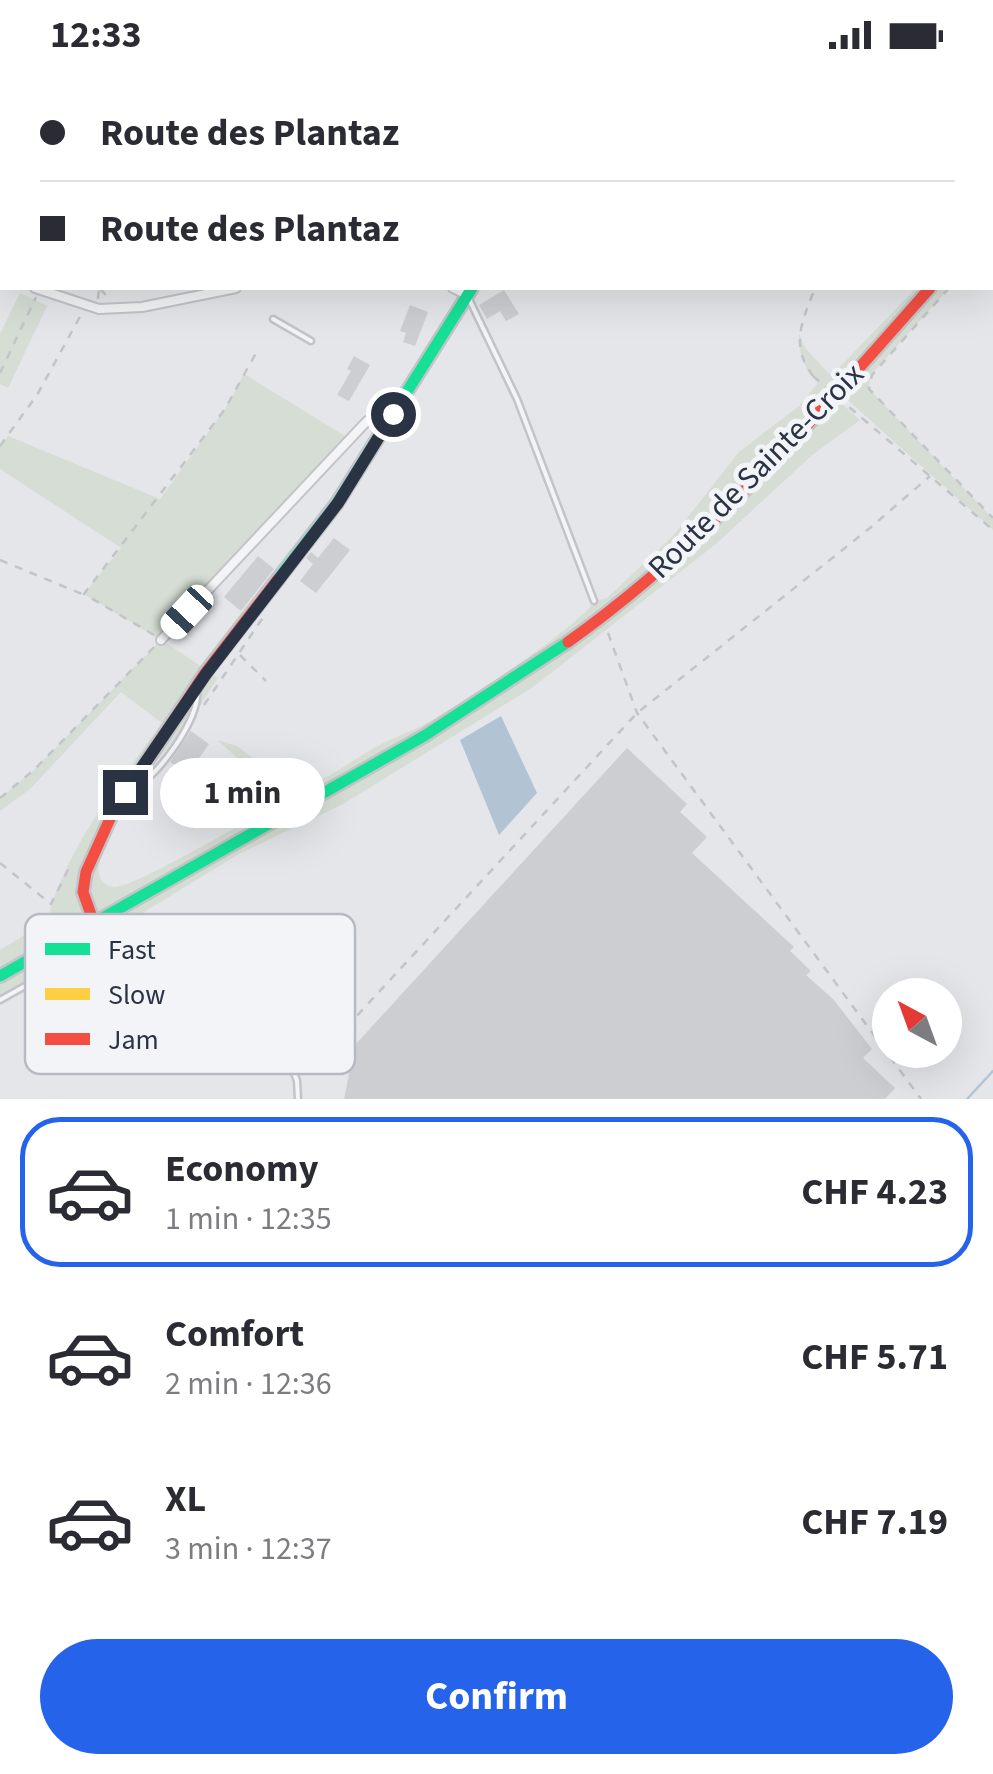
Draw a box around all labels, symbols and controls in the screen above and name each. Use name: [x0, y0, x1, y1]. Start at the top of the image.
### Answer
text: 12:33: [50, 8, 142, 62]
text: Route des Plantaz: [100, 106, 399, 160]
text: Route des Plantaz: [100, 202, 399, 256]
street label: Route de Sainte-Croix: [638, 353, 874, 589]
route start: [371, 392, 416, 437]
car: [156, 580, 218, 644]
callout: 1 min: [160, 757, 325, 827]
route end: [103, 770, 148, 815]
text: 1 min: [204, 770, 281, 816]
legend: [25, 914, 355, 1074]
text: Fast: [108, 930, 156, 970]
text: Slow: [108, 975, 165, 1015]
north arrow: [872, 978, 962, 1068]
map controls: [872, 978, 962, 1068]
text: Jam: [108, 1020, 159, 1060]
text: Economy: [165, 1142, 318, 1196]
icon: car: [45, 1147, 135, 1237]
text: CHF 4.23: [801, 1165, 948, 1219]
text: 1 min · 12:35: [165, 1196, 332, 1242]
text: Comfort: [165, 1307, 304, 1361]
icon: car: [45, 1312, 135, 1402]
text: CHF 5.71: [801, 1330, 948, 1384]
text: 2 min · 12:36: [165, 1361, 332, 1407]
text: XL: [165, 1472, 206, 1526]
icon: car: [45, 1477, 135, 1567]
text: CHF 7.19: [801, 1495, 948, 1549]
text: 3 min · 12:37: [165, 1526, 332, 1572]
button: Confirm: [40, 1639, 953, 1754]

